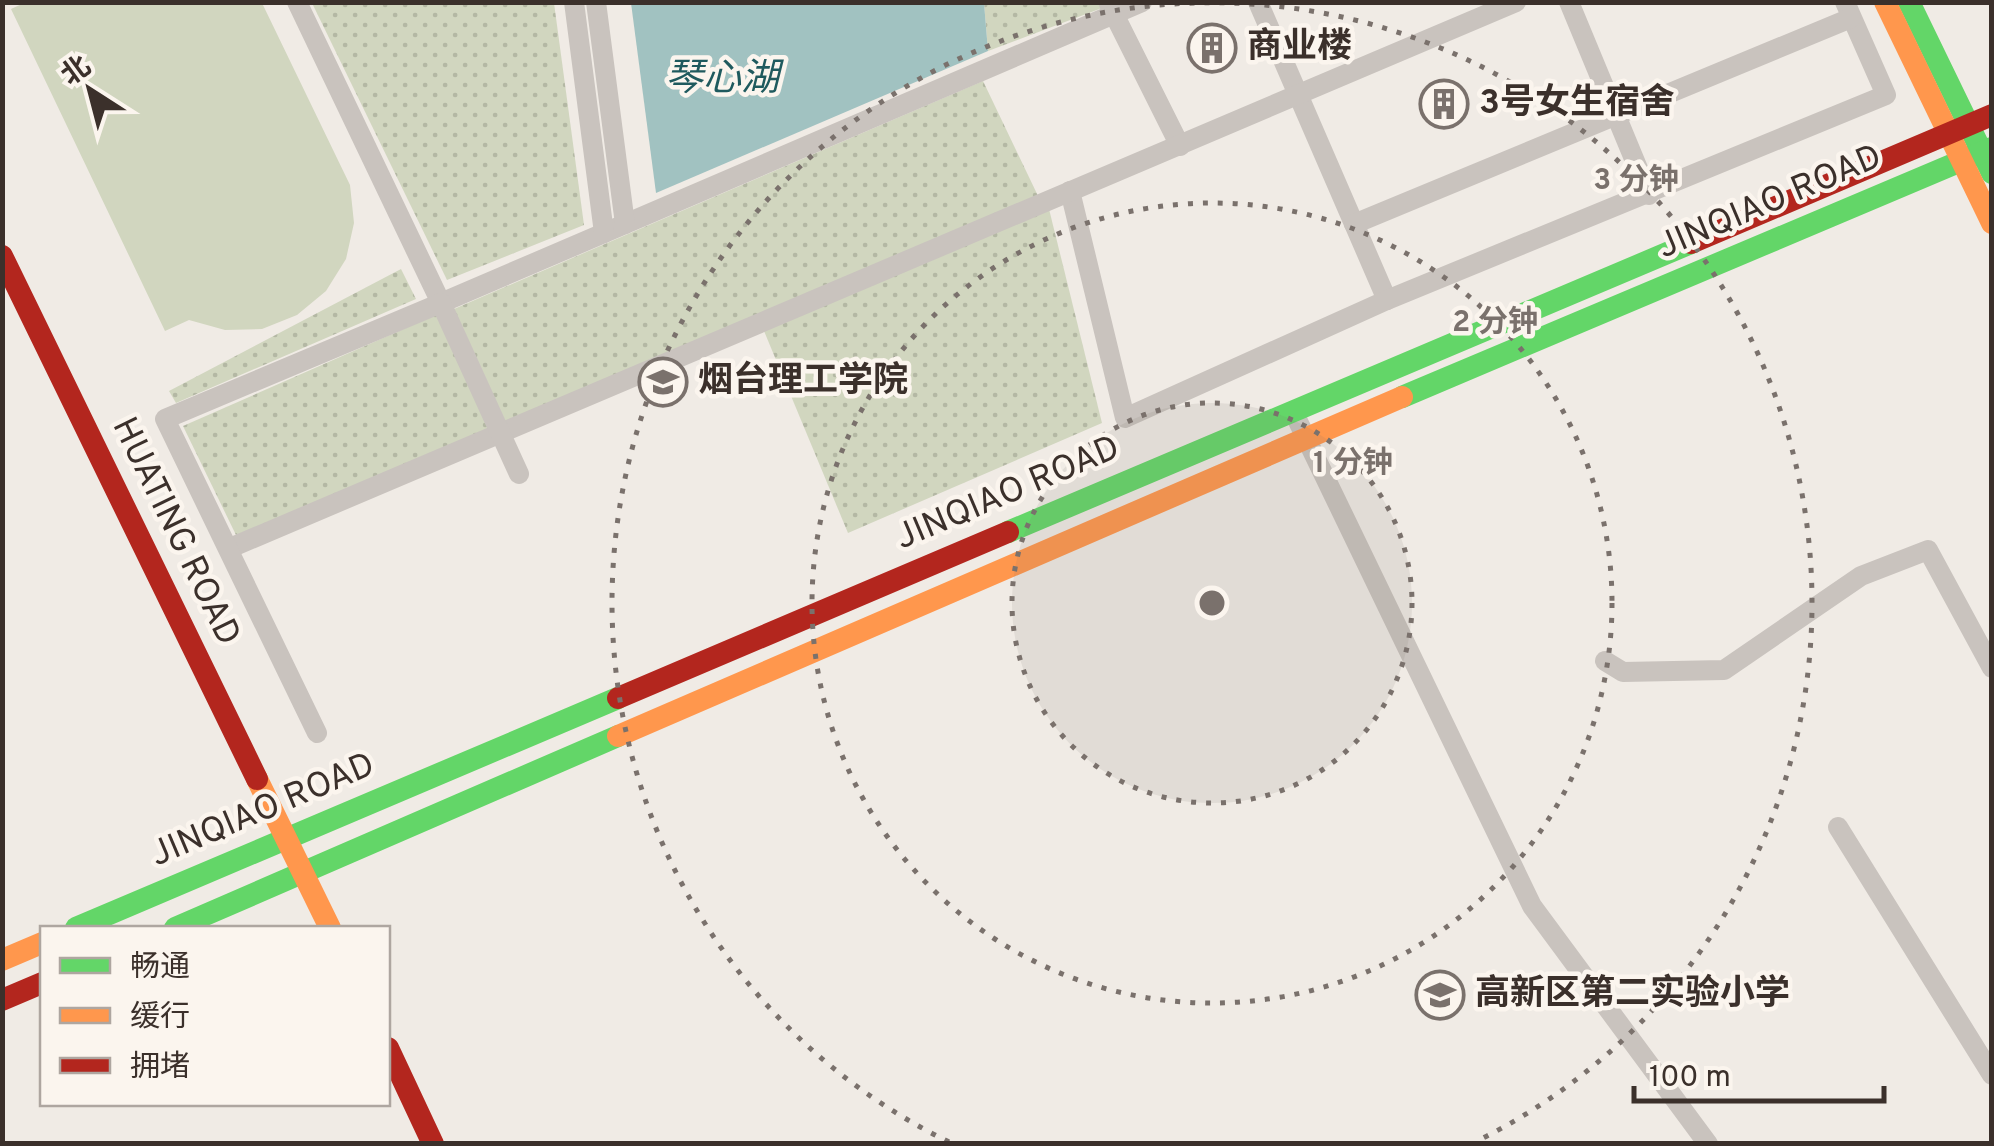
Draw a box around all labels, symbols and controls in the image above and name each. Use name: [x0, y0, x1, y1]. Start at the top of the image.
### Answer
building icon: 商业楼: [1186, 22, 1238, 74]
place label: 商业楼: [1247, 26, 1352, 70]
north arrow: [40, 40, 140, 140]
text: 北: [55, 49, 99, 95]
water label: 琴心湖: [665, 56, 784, 105]
building icon: 3号女生宿舍: [1418, 78, 1470, 130]
place label: 3号女生宿舍: [1479, 82, 1675, 126]
street label: JINQIAO ROAD: [1651, 136, 1889, 270]
text: 3 分钟: [1593, 163, 1679, 200]
text: 2 分钟: [1452, 305, 1538, 342]
school or university icon: 烟台理工学院: [637, 356, 689, 408]
place label: 烟台理工学院: [698, 360, 908, 404]
street label: HUATING ROAD: [101, 411, 249, 653]
street label: JINQIAO ROAD: [889, 427, 1127, 561]
text: 1 分钟: [1313, 446, 1393, 483]
centre of rings: [1194, 585, 1230, 621]
street label: JINQIAO ROAD: [144, 744, 382, 878]
legend: [40, 926, 390, 1106]
text: 畅通: [130, 950, 190, 987]
school or university icon: 高新区第二实验小学: [1414, 969, 1466, 1021]
place label: 高新区第二实验小学: [1475, 973, 1790, 1017]
text: 缓行: [130, 1000, 190, 1037]
scale bar: [1634, 1041, 1884, 1103]
text: 拥堵: [130, 1050, 190, 1087]
text: 100 m: [1649, 1060, 1731, 1097]

